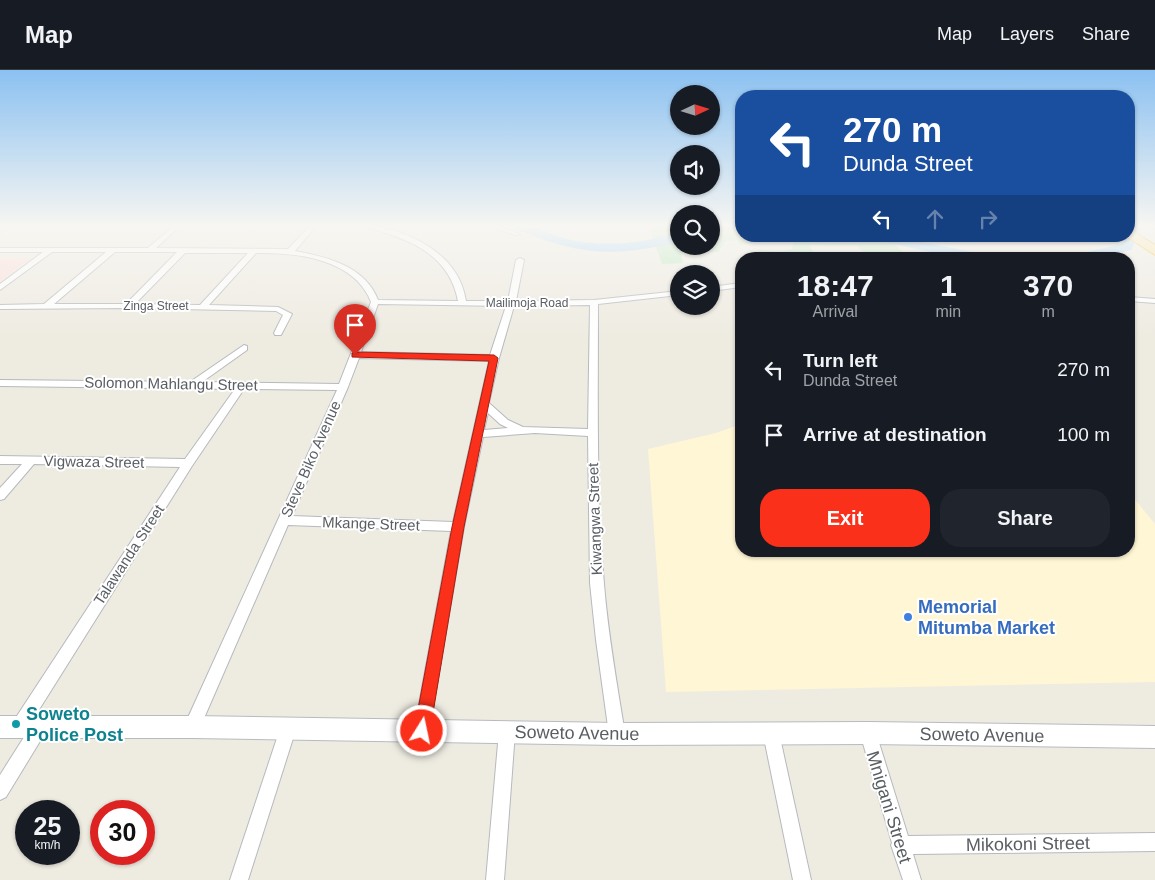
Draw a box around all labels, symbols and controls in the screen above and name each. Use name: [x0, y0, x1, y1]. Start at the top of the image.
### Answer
text: Map: [25, 21, 73, 48]
text: Map: [937, 24, 972, 44]
text: Layers: [1000, 24, 1054, 44]
text: Share: [1082, 24, 1130, 44]
north arrow: [670, 85, 720, 135]
map controls: [670, 85, 720, 315]
icon: left: [760, 110, 825, 175]
text: 270 m: [843, 110, 942, 149]
button: sound: [670, 145, 720, 195]
text: Dunda Street: [843, 151, 973, 176]
button: search: [670, 205, 720, 255]
icon: left: [868, 205, 896, 233]
icon: ahead: [921, 205, 949, 233]
icon: right: [974, 205, 1002, 233]
button: layers: [670, 265, 720, 315]
text: 18:47: [797, 269, 874, 302]
text: 1: [940, 269, 957, 302]
text: 370: [1023, 269, 1073, 302]
street label: Mailimoja Road: [486, 296, 568, 310]
street label: Zinga Street: [123, 299, 189, 313]
text: Arrival: [813, 303, 858, 320]
text: min: [935, 303, 961, 320]
text: m: [1041, 303, 1055, 320]
pin: [334, 304, 376, 355]
icon: arrive: [341, 311, 369, 339]
text: Turn left: [803, 350, 878, 371]
icon: left: [760, 356, 788, 384]
text: 270 m: [1057, 359, 1110, 380]
text: Dunda Street: [803, 372, 897, 389]
street label: Solomon Mahlangu Street: [84, 373, 259, 394]
street label: Steve Biko Avenue: [277, 398, 344, 520]
icon: arrive: [760, 421, 788, 449]
text: Arrive at destination: [803, 424, 987, 445]
text: 100 m: [1057, 424, 1110, 445]
street label: Vigwaza Street: [44, 452, 145, 471]
street label: Kiwangwa Street: [584, 462, 605, 576]
button: Exit: [760, 489, 930, 547]
button: Share: [940, 489, 1110, 547]
street label: Talawanda Street: [90, 501, 168, 608]
street label: Mkange Street: [322, 513, 421, 534]
place label: Memorial Mitumba Market: [918, 597, 1055, 638]
marker: Memorial Mitumba Market: [902, 611, 914, 623]
place label: Soweto Police Post: [26, 704, 123, 745]
position arrow: [395, 704, 447, 756]
marker: Soweto Police Post: [10, 718, 22, 730]
street label: Soweto Avenue: [514, 722, 640, 744]
street label: Soweto Avenue: [919, 724, 1045, 746]
street label: Mnigani Street: [862, 749, 916, 865]
speed limit sign: 30: [90, 800, 155, 865]
text: 25: [34, 812, 61, 840]
street label: Mikokoni Street: [966, 833, 1090, 855]
text: km/h: [34, 838, 61, 852]

